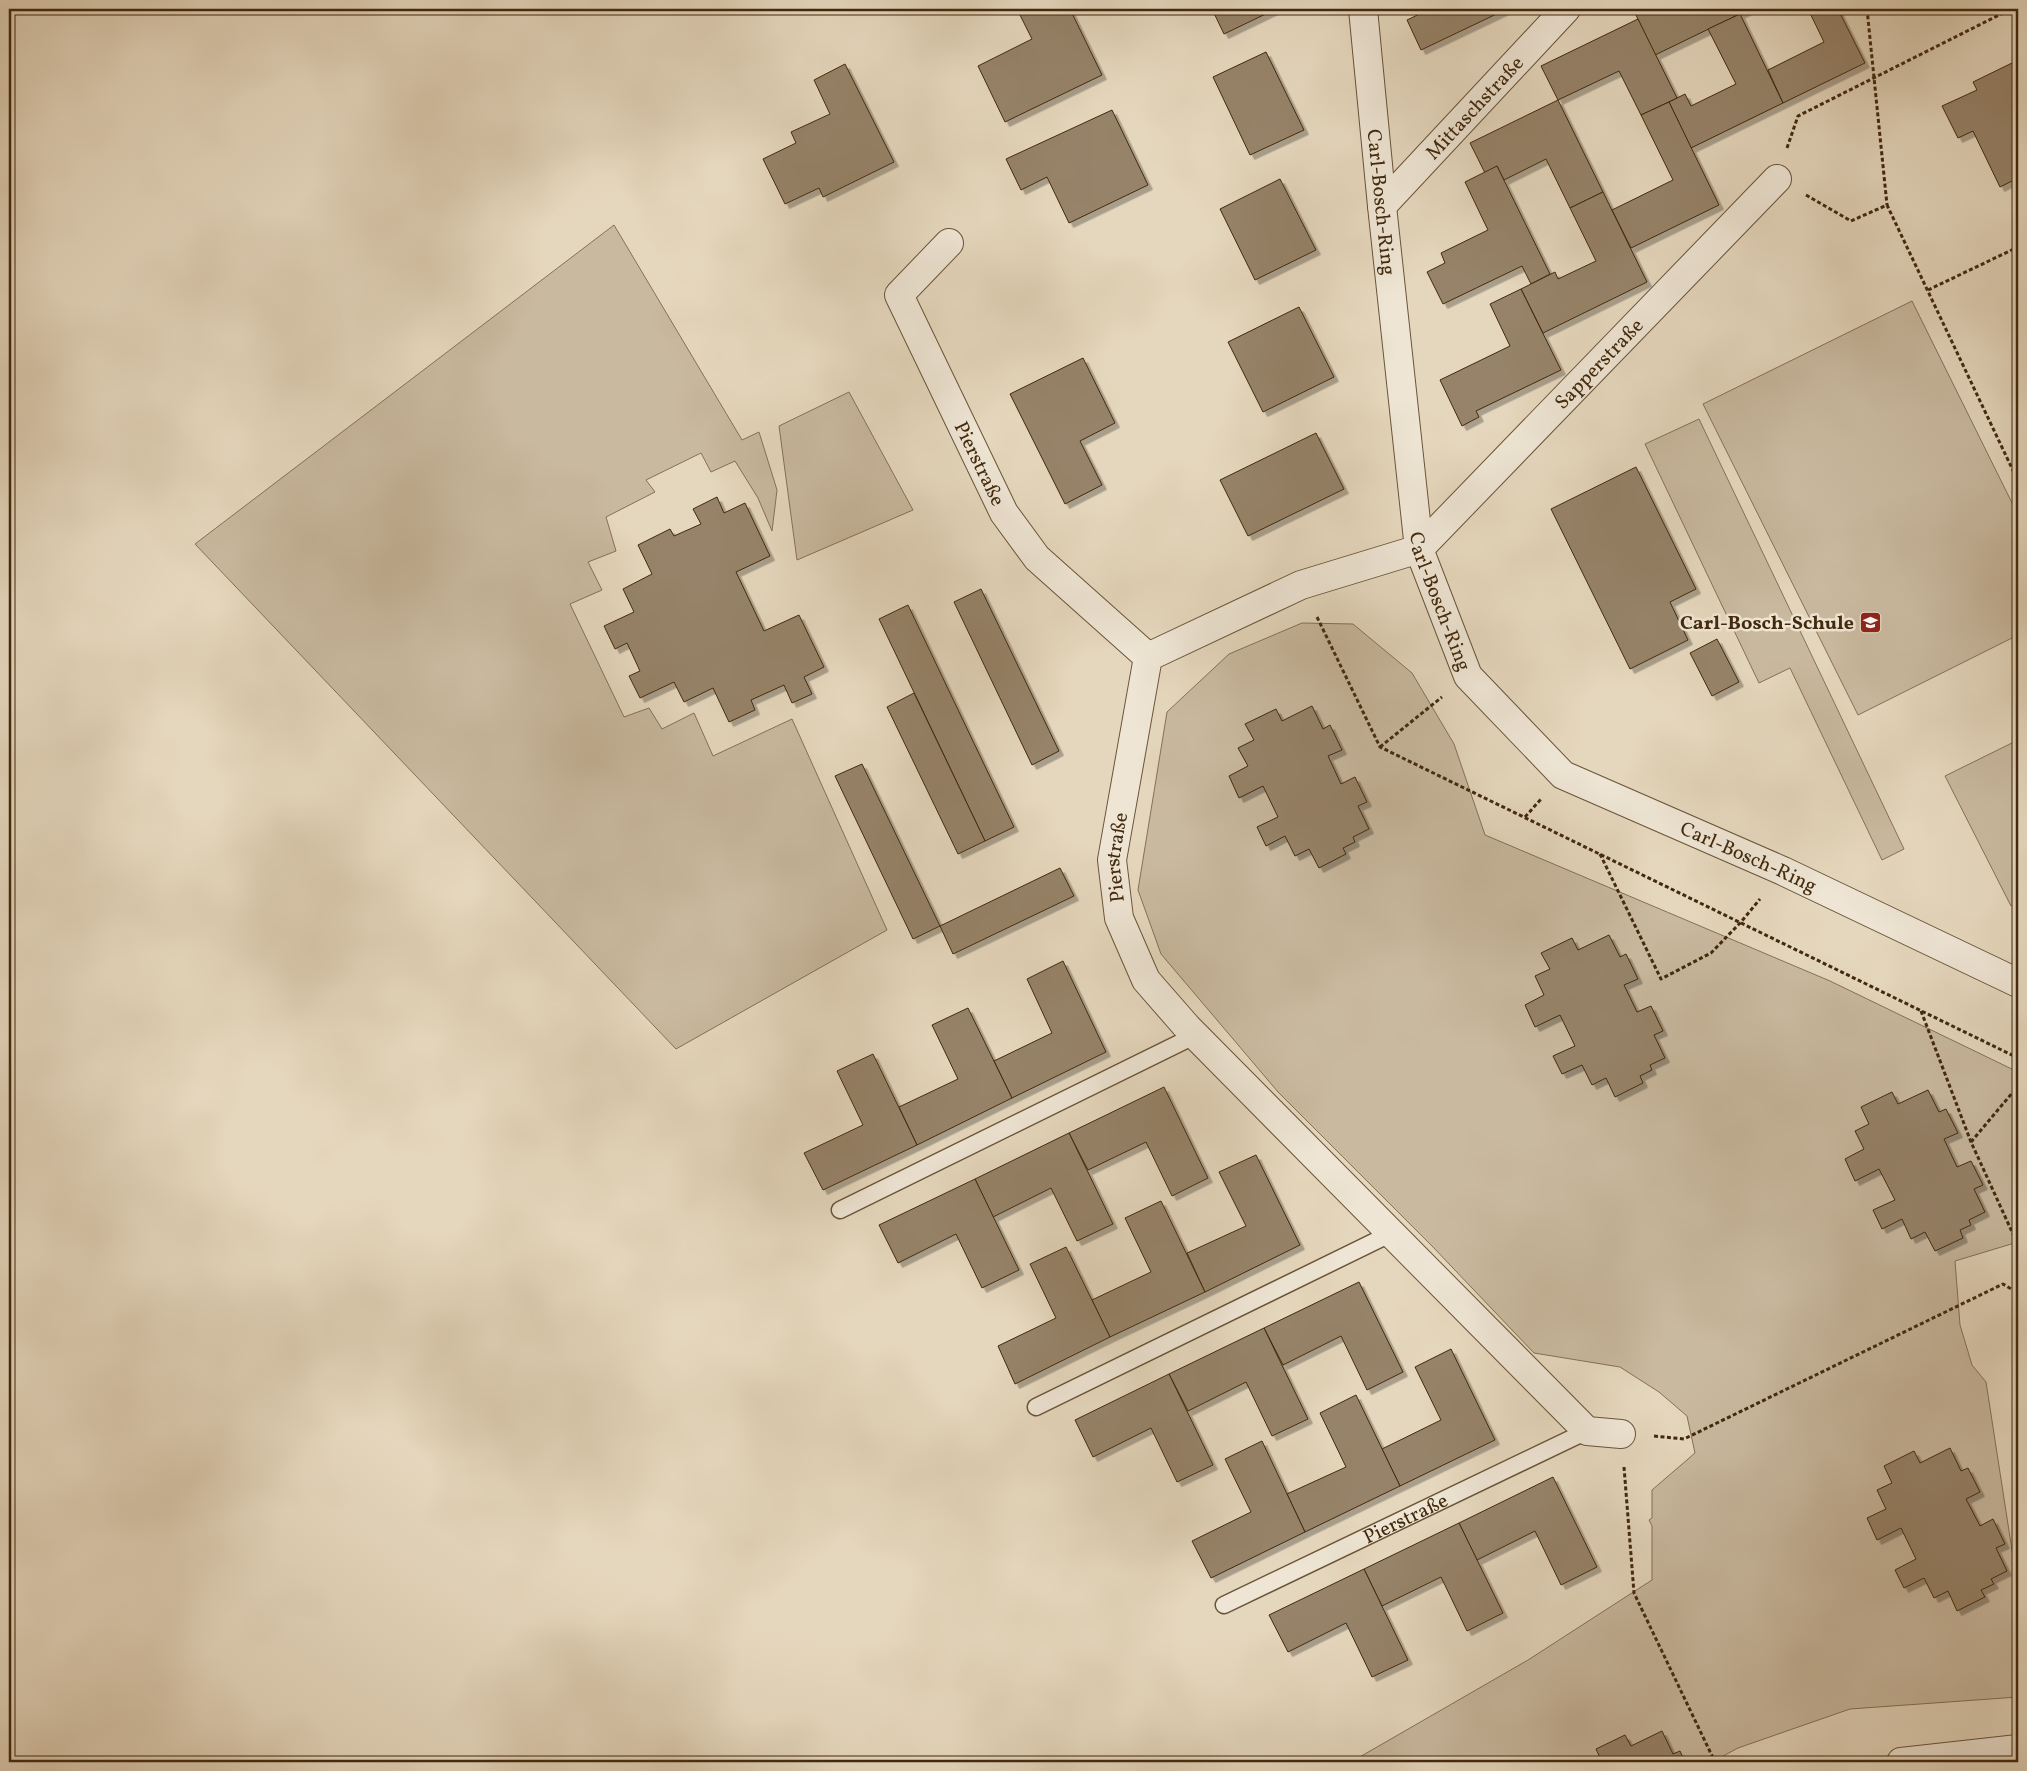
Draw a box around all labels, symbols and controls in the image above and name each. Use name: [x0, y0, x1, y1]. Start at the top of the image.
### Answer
street label: Mittaschstraße: [1420, 51, 1531, 167]
street label: Carl-Bosch-Ring: [1359, 128, 1401, 277]
street label: Sapperstraße: [1549, 313, 1651, 417]
street label: Pierstraße: [946, 417, 1011, 511]
street label: Carl-Bosch-Ring: [1401, 530, 1477, 676]
place label: Carl-Bosch-Schule: [1680, 610, 1854, 638]
school or university icon: Carl-Bosch-Schule: [1858, 610, 1882, 634]
street label: Pierstraße: [1100, 810, 1136, 904]
street label: Carl-Bosch-Ring: [1675, 816, 1821, 901]
street label: Pierstraße: [1359, 1488, 1453, 1552]

